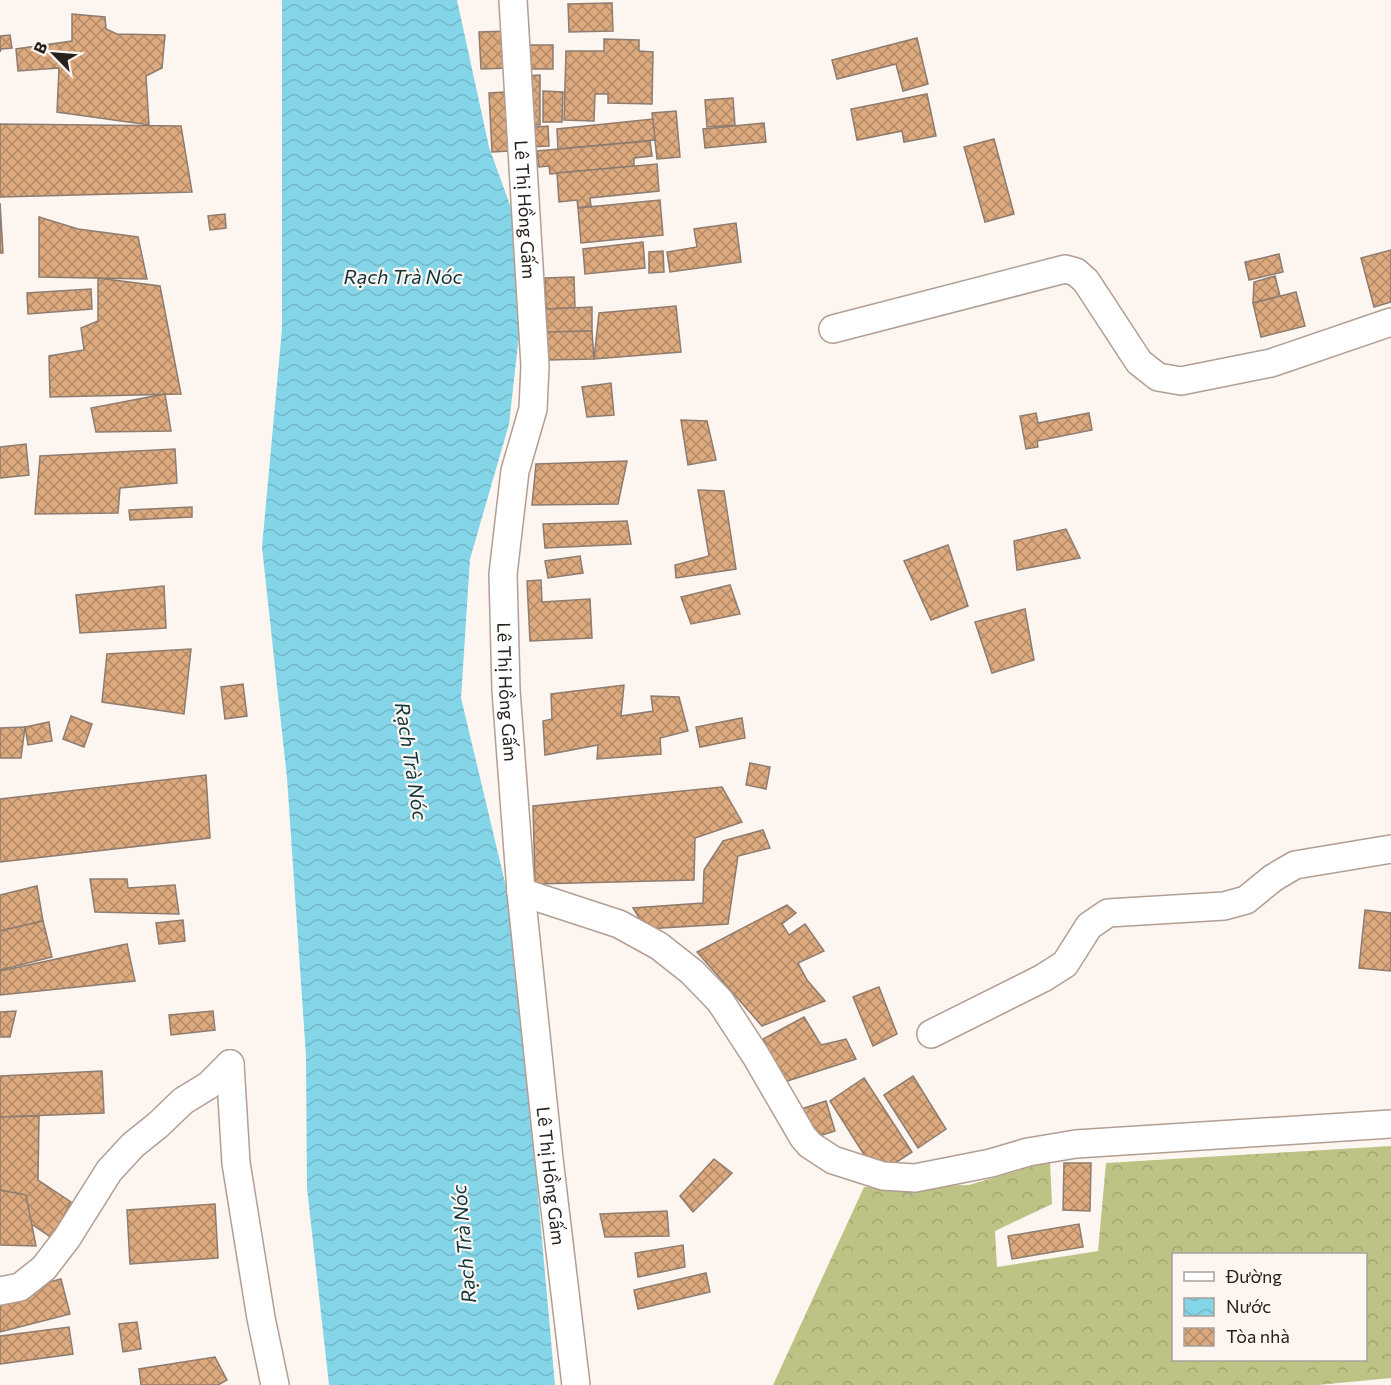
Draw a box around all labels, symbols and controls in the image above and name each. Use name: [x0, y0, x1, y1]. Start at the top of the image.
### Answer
north arrow: [24, 24, 84, 84]
text: B: [29, 38, 51, 56]
street label: Lê Thị Hồng Gấm: [510, 139, 541, 280]
water label: Rạch Trà Nóc: [344, 264, 463, 288]
street label: Lê Thị Hồng Gấm: [493, 622, 522, 762]
water label: Rạch Trà Nóc: [391, 700, 433, 822]
street label: Lê Thị Hồng Gấm: [533, 1105, 570, 1246]
water label: Rạch Trà Nóc: [446, 1184, 480, 1304]
legend: [1172, 1253, 1367, 1361]
text: Đường: [1225, 1265, 1282, 1287]
text: Nước: [1226, 1295, 1271, 1317]
text: Tòa nhà: [1226, 1325, 1290, 1347]

